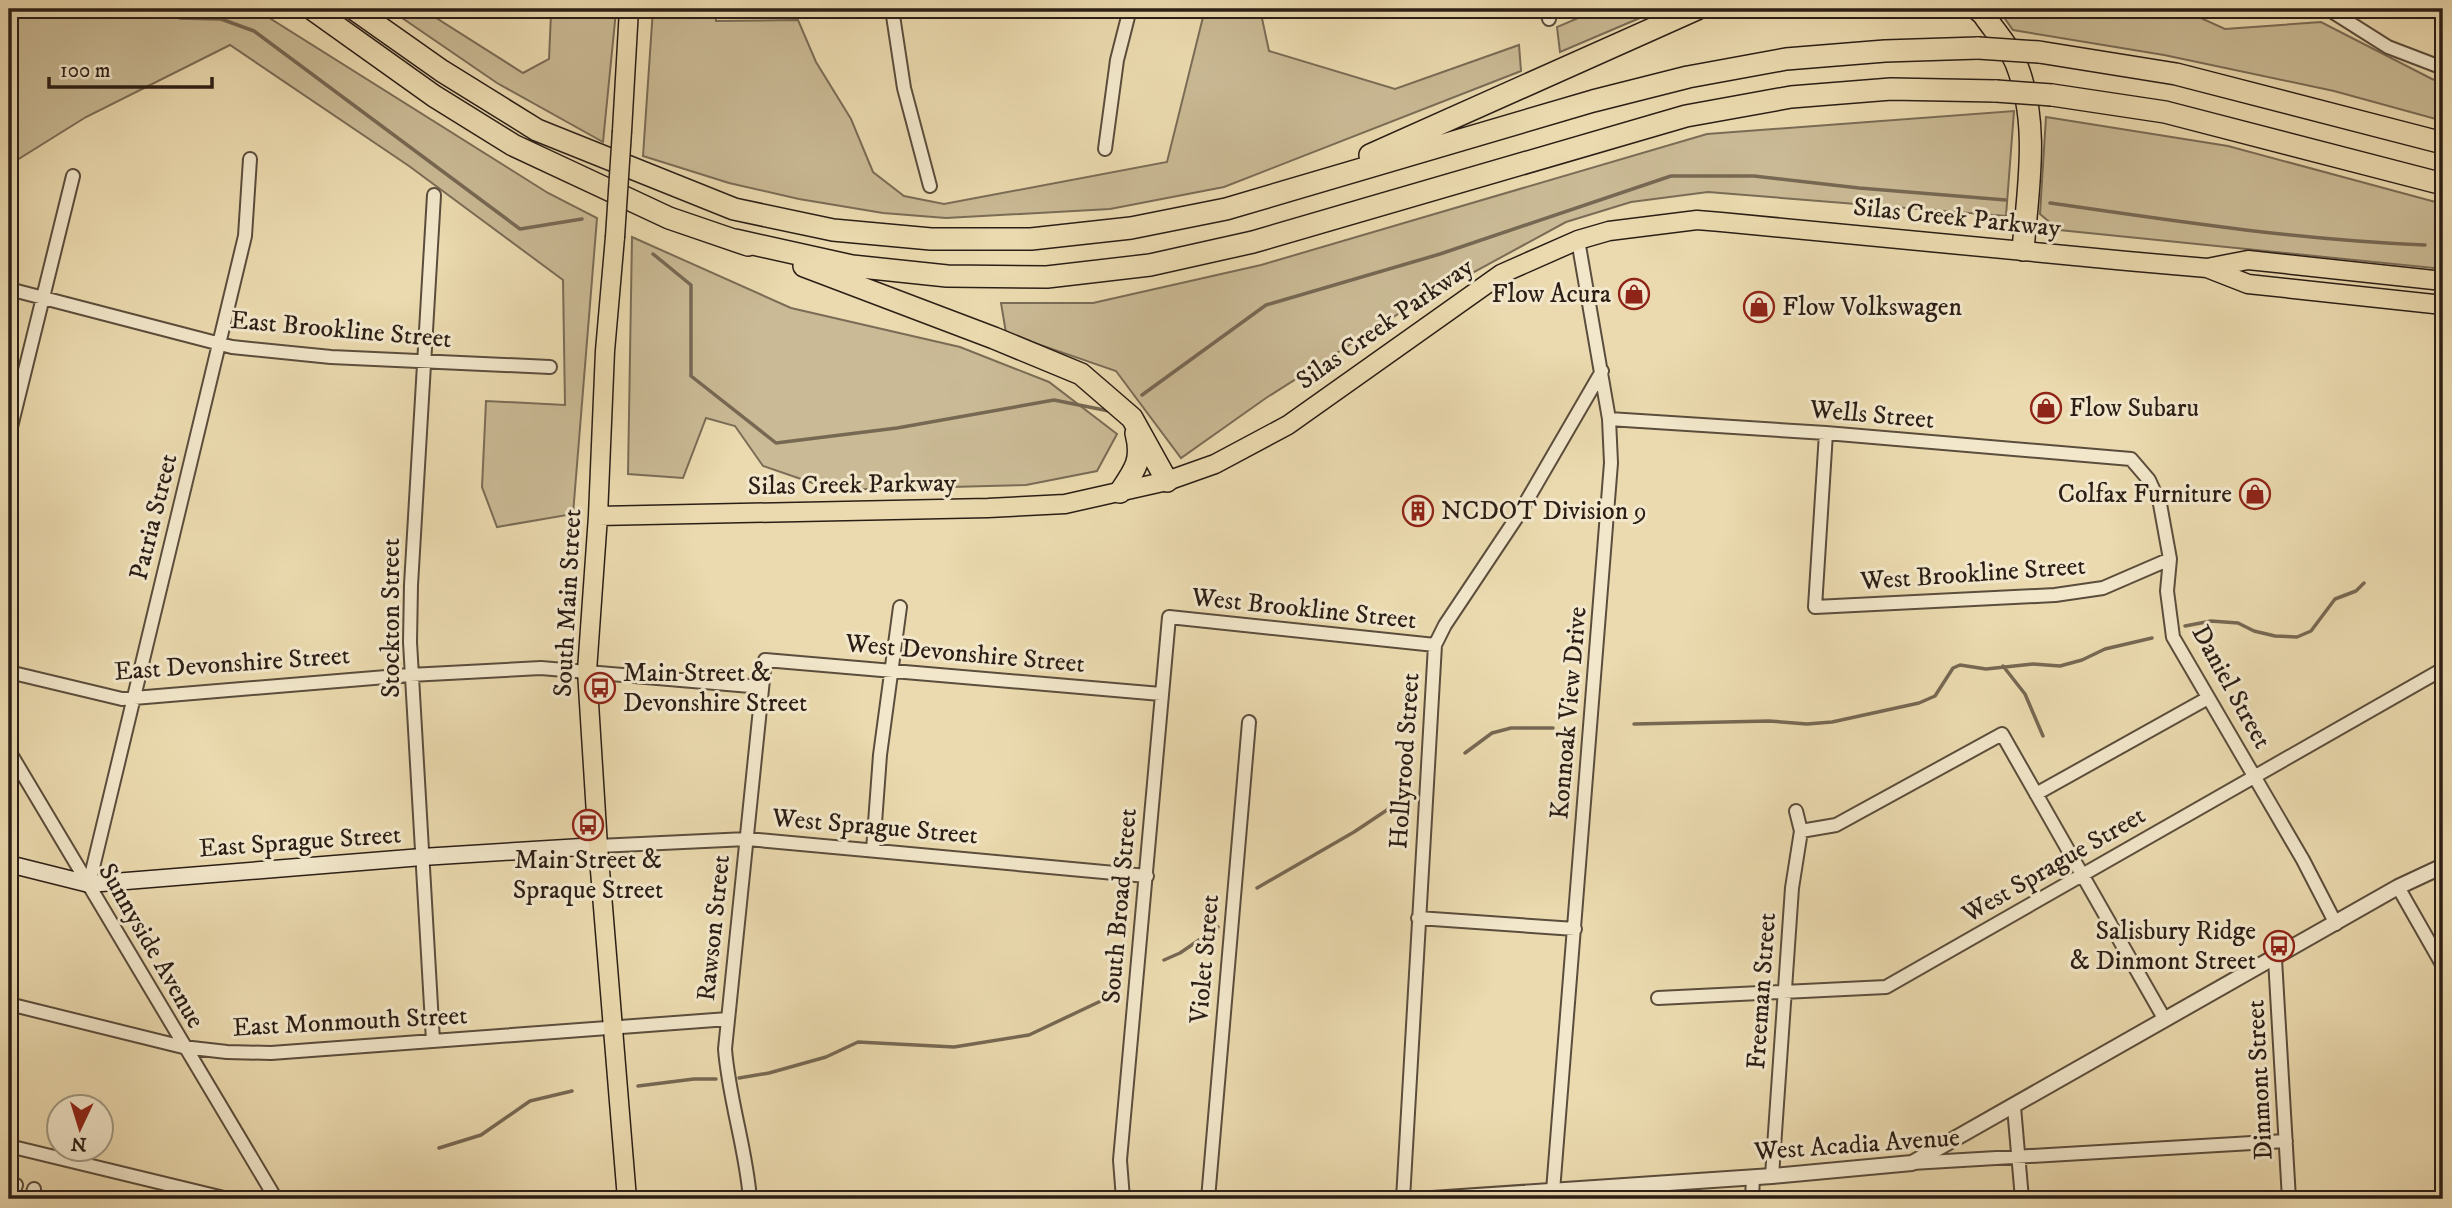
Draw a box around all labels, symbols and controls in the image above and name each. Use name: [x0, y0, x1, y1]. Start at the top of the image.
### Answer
scale bar: [49, 46, 212, 90]
text: 100 m: [60, 58, 111, 84]
street label: Silas Creek Parkway: [1852, 191, 2063, 245]
street label: Silas Creek Parkway: [1290, 250, 1480, 397]
shop icon: Flow Acura: [1617, 277, 1651, 311]
place label: Flow Acura: [1492, 278, 1611, 311]
shop icon: Flow Volkswagen: [1742, 290, 1776, 324]
place label: Flow Volkswagen: [1782, 291, 1962, 324]
street label: East Brookline Street: [229, 304, 453, 356]
shop icon: Flow Subaru: [2029, 391, 2063, 425]
place label: Flow Subaru: [2069, 392, 2199, 425]
street label: Wells Street: [1807, 393, 1936, 437]
street label: Patria Street: [122, 450, 186, 584]
street label: Silas Creek Parkway: [747, 467, 957, 503]
shop icon: Colfax Furniture: [2238, 477, 2272, 511]
place label: Colfax Furniture: [2058, 478, 2232, 511]
building icon: NCDOT Division 9: [1401, 494, 1435, 528]
place label: NCDOT Division 9: [1441, 495, 1647, 528]
street label: South Main Street: [547, 508, 589, 698]
street label: Stockton Street: [375, 538, 408, 698]
street label: West Brookline Street: [1858, 550, 2087, 598]
street label: West Brookline Street: [1189, 581, 1418, 637]
street label: Konnoak View Drive: [1543, 605, 1595, 821]
street label: Daniel Street: [2184, 619, 2278, 755]
street label: West Devonshire Street: [843, 627, 1086, 681]
street label: East Devonshire Street: [113, 639, 351, 689]
place label: Main Street & Devonshire Street: [623, 657, 807, 720]
bus stop icon: Main Street & Devonshire Street: [583, 671, 617, 705]
street label: Hollyrood Street: [1382, 672, 1428, 850]
street label: West Sprague Street: [1956, 799, 2152, 931]
street label: West Sprague Street: [770, 801, 979, 852]
street label: South Broad Street: [1095, 807, 1145, 1005]
bus stop icon: Main Street & Spraque Street: [571, 808, 605, 842]
street label: East Sprague Street: [198, 818, 402, 866]
place label: Main Street & Spraque Street: [513, 844, 663, 907]
street label: Rawson Street: [690, 853, 738, 1003]
street label: Sunnyside Avenue: [90, 858, 212, 1034]
street label: Violet Street: [1183, 893, 1227, 1026]
street label: Freeman Street: [1740, 911, 1784, 1071]
place label: Salisbury Ridge & Dinmont Street: [2070, 915, 2256, 978]
bus stop icon: Salisbury Ridge & Dinmont Street: [2262, 929, 2296, 963]
street label: East Monmouth Street: [232, 999, 468, 1045]
street label: Dinmont Street: [2239, 999, 2281, 1161]
north arrow: [46, 1092, 116, 1162]
street label: West Acadia Avenue: [1752, 1121, 1961, 1169]
text: N: [70, 1131, 88, 1155]

